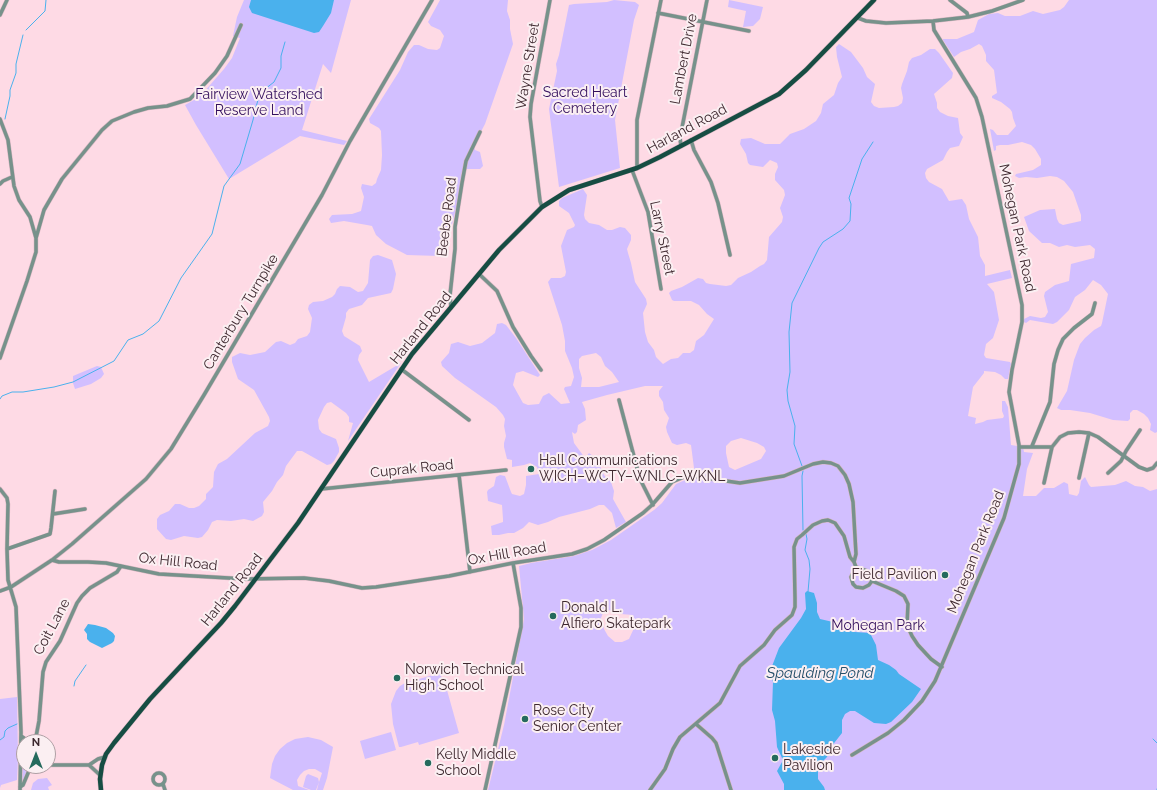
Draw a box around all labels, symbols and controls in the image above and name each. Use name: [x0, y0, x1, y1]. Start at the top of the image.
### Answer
street label: Lambert Drive: [667, 12, 701, 106]
street label: Wayne Street: [513, 21, 543, 111]
park label: Sacred Heart Cemetery: [543, 85, 627, 118]
park label: Fairview Watershed Reserve Land: [195, 87, 323, 120]
street label: Harland Road: [644, 101, 730, 157]
street label: Mohegan Park Road: [995, 162, 1039, 294]
street label: Beebe Road: [434, 176, 460, 258]
street label: Larry Street: [646, 199, 678, 277]
street label: Canterbury Turnpike: [200, 251, 282, 373]
street label: Harland Road: [387, 288, 455, 368]
place label: Hall Communications WICH–WCTY–WNLC–WKNL: [539, 453, 725, 486]
street label: Cuprak Road: [370, 456, 454, 482]
marker: Hall Communications WICH–WCTY–WNLC–WKNL: [526, 464, 536, 474]
street label: Mohegan Park Road: [944, 488, 1008, 616]
street label: Ox Hill Road: [467, 539, 547, 569]
street label: Ox Hill Road: [138, 550, 218, 574]
street label: Harland Road: [198, 550, 266, 630]
place label: Field Pavilion: [851, 567, 937, 583]
marker: Field Pavilion: [940, 570, 950, 580]
street label: Coit Lane: [30, 596, 74, 658]
place label: Donald L. Alfiero Skatepark: [561, 600, 671, 632]
marker: Donald L. Alfiero Skatepark: [548, 611, 558, 621]
park label: Mohegan Park: [831, 618, 925, 634]
place label: Norwich Technical High School: [405, 662, 524, 694]
water label: Spaulding Pond: [766, 664, 874, 682]
marker: Norwich Technical High School: [392, 673, 402, 683]
place label: Rose City Senior Center: [533, 703, 621, 736]
marker: Rose City Senior Center: [520, 714, 530, 724]
north arrow: [16, 734, 56, 774]
text: N: [32, 736, 40, 749]
place label: Lakeside Pavilion: [783, 742, 841, 774]
place label: Kelly Middle School: [436, 747, 516, 780]
marker: Lakeside Pavilion: [770, 753, 780, 763]
marker: Kelly Middle School: [423, 758, 433, 768]

